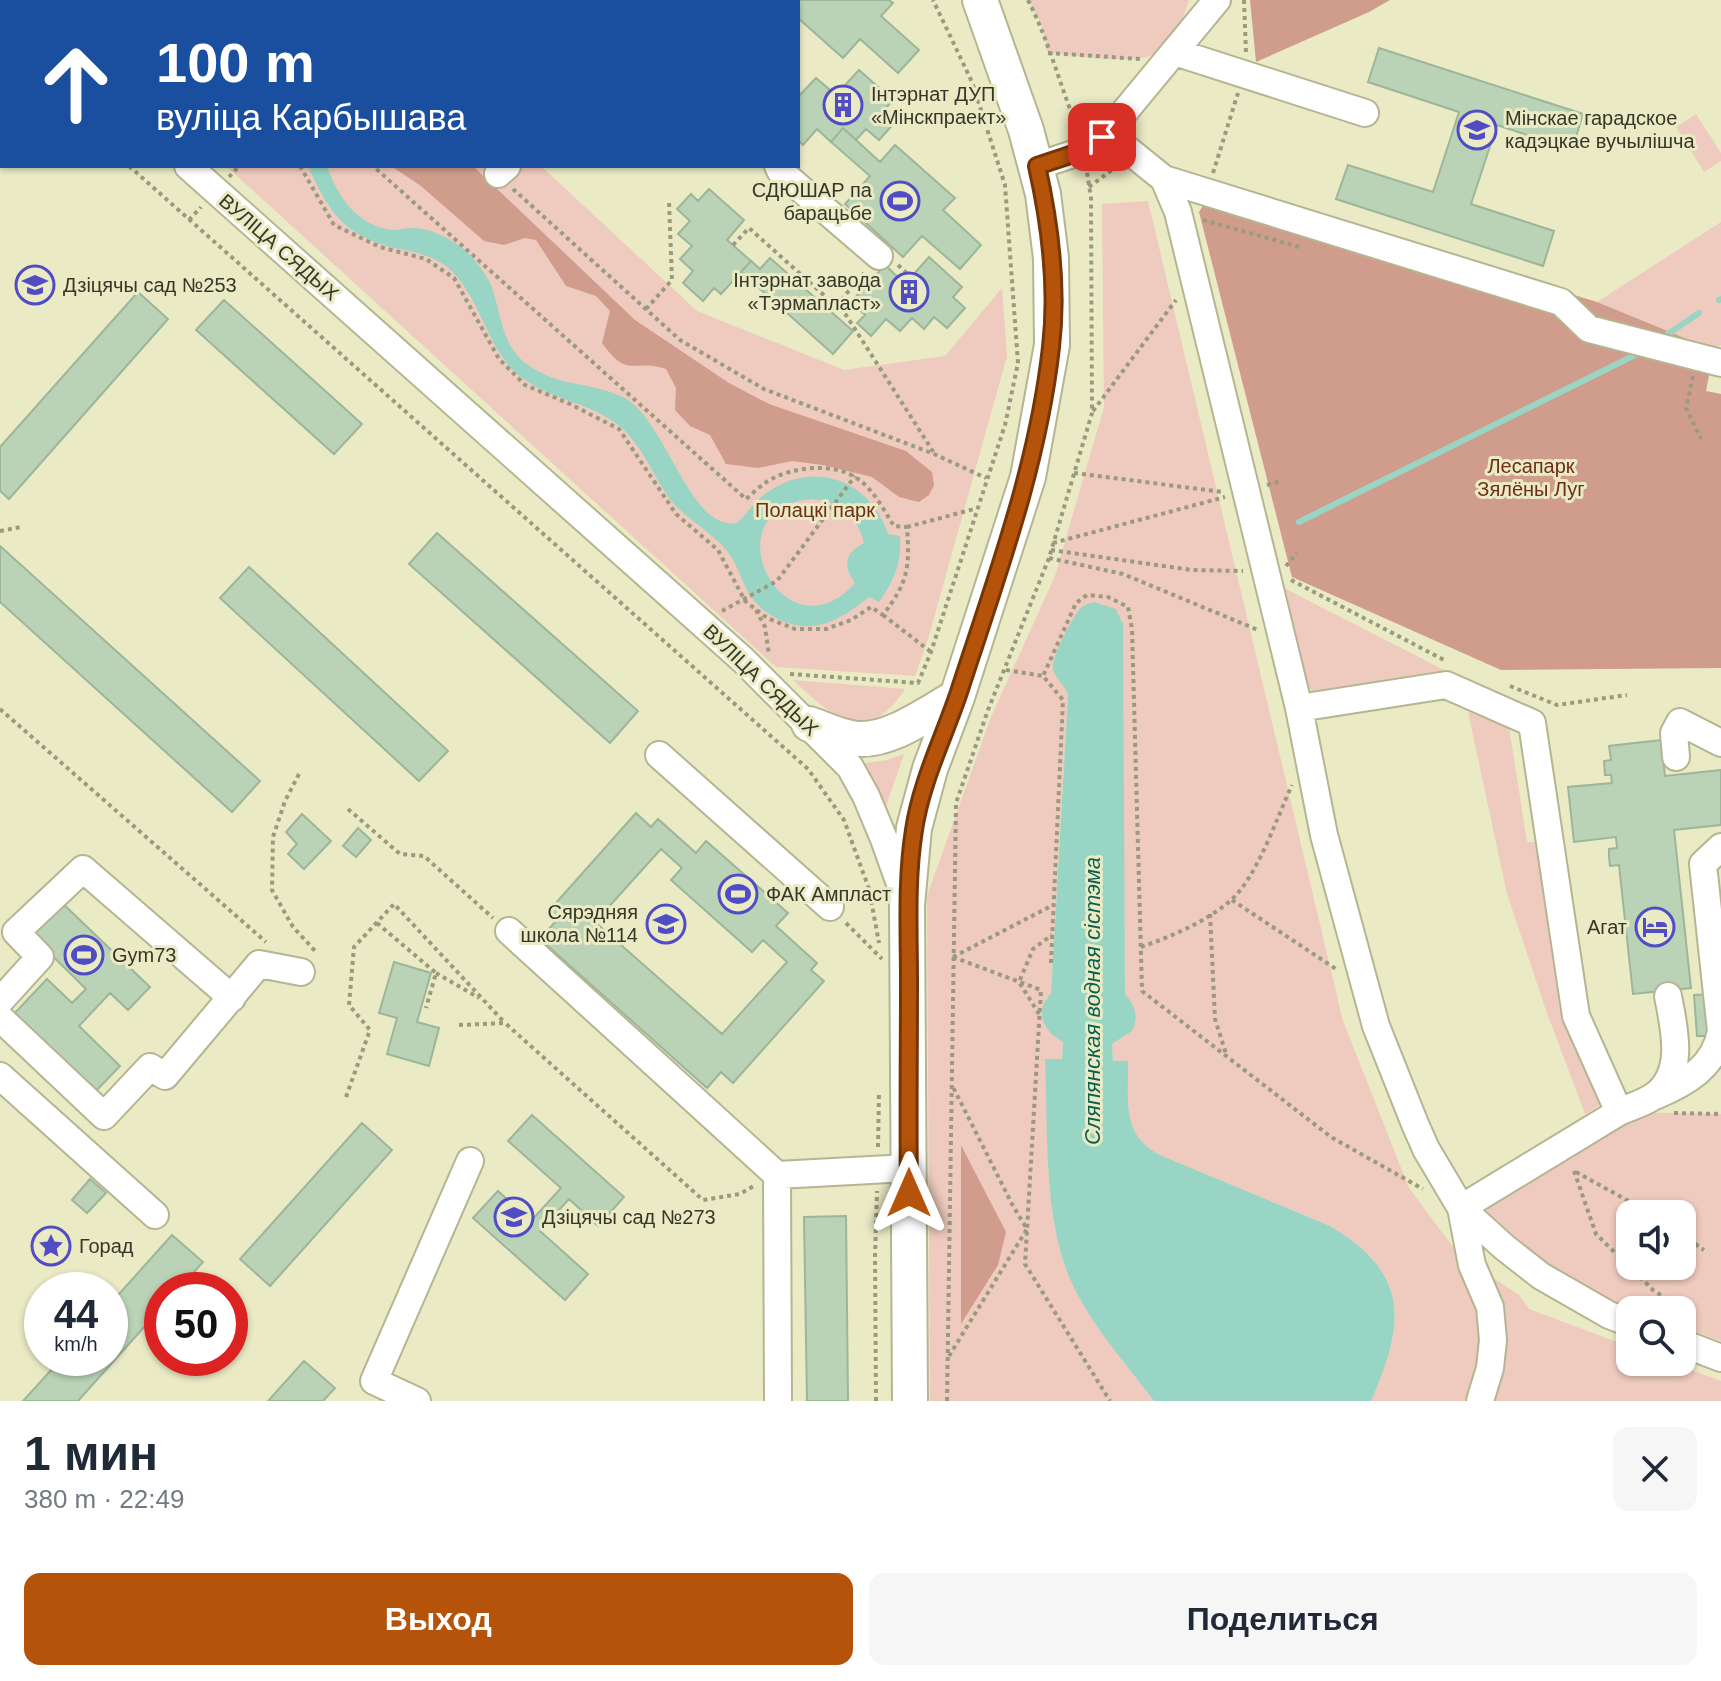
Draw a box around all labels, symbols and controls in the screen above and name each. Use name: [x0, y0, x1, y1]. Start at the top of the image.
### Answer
text: 100 m: [156, 31, 315, 94]
icon: ahead: [24, 32, 128, 136]
place label: Інтэрнат ДУП «Мінскпраект»: [871, 83, 1006, 128]
building icon: Інтэрнат ДУП «Мінскпраект»: [822, 84, 864, 126]
text: вуліца Карбышава: [156, 97, 466, 138]
pin: [1068, 103, 1136, 171]
place label: Мінскае гарадское кадэцкае вучылішча: [1505, 107, 1695, 152]
school or university icon: Мінскае гарадское кадэцкае вучылішча: [1456, 109, 1498, 151]
icon: arrive: [1080, 115, 1124, 159]
place label: СДЮШАР па барацьбе: [752, 179, 873, 224]
sports icon: СДЮШАР па барацьбе: [879, 180, 921, 222]
street label: ВУЛІЦА СЯДЫХ: [215, 189, 343, 305]
school or university icon: Дзіцячы сад №253: [14, 264, 56, 306]
place label: Інтэрнат завода «Тэрмапласт»: [733, 269, 882, 314]
building icon: Інтэрнат завода «Тэрмапласт»: [888, 271, 930, 313]
place label: Дзіцячы сад №253: [63, 274, 237, 296]
park label: Лесапарк Зялёны Луг: [1477, 455, 1585, 500]
park label: Полацкі парк: [755, 499, 875, 521]
street label: ВУЛІЦА СЯДЫХ: [699, 620, 823, 740]
water label: Сляпянская водная сістэма: [1080, 857, 1105, 1145]
sports icon: ФАК Ампласт: [717, 873, 759, 915]
place label: ФАК Ампласт: [766, 883, 891, 905]
place label: Сярэдняя школа №114: [521, 901, 638, 946]
school or university icon: Сярэдняя школа №114: [645, 903, 687, 945]
hotel icon: Агат: [1634, 906, 1676, 948]
place label: Агат: [1587, 916, 1627, 938]
sports icon: Gym73: [63, 934, 105, 976]
place label: Gym73: [112, 944, 176, 966]
position arrow: [867, 1151, 951, 1235]
school or university icon: Дзіцячы сад №273: [493, 1196, 535, 1238]
map controls: [1616, 1200, 1696, 1376]
button: sound: [1616, 1200, 1696, 1280]
place label: Дзіцячы сад №273: [542, 1206, 716, 1228]
place icon: Горад: [30, 1225, 72, 1267]
place label: Горад: [79, 1235, 134, 1257]
speed limit sign: 50: [144, 1272, 248, 1376]
text: 44: [54, 1292, 98, 1336]
button: search: [1616, 1296, 1696, 1376]
text: km/h: [54, 1333, 98, 1355]
text: 1 мин: [24, 1427, 158, 1480]
button: close: [1613, 1427, 1697, 1511]
text: 380 m · 22:49: [24, 1484, 184, 1514]
button: Выход: [24, 1573, 853, 1665]
button: Поделиться: [869, 1573, 1697, 1665]

